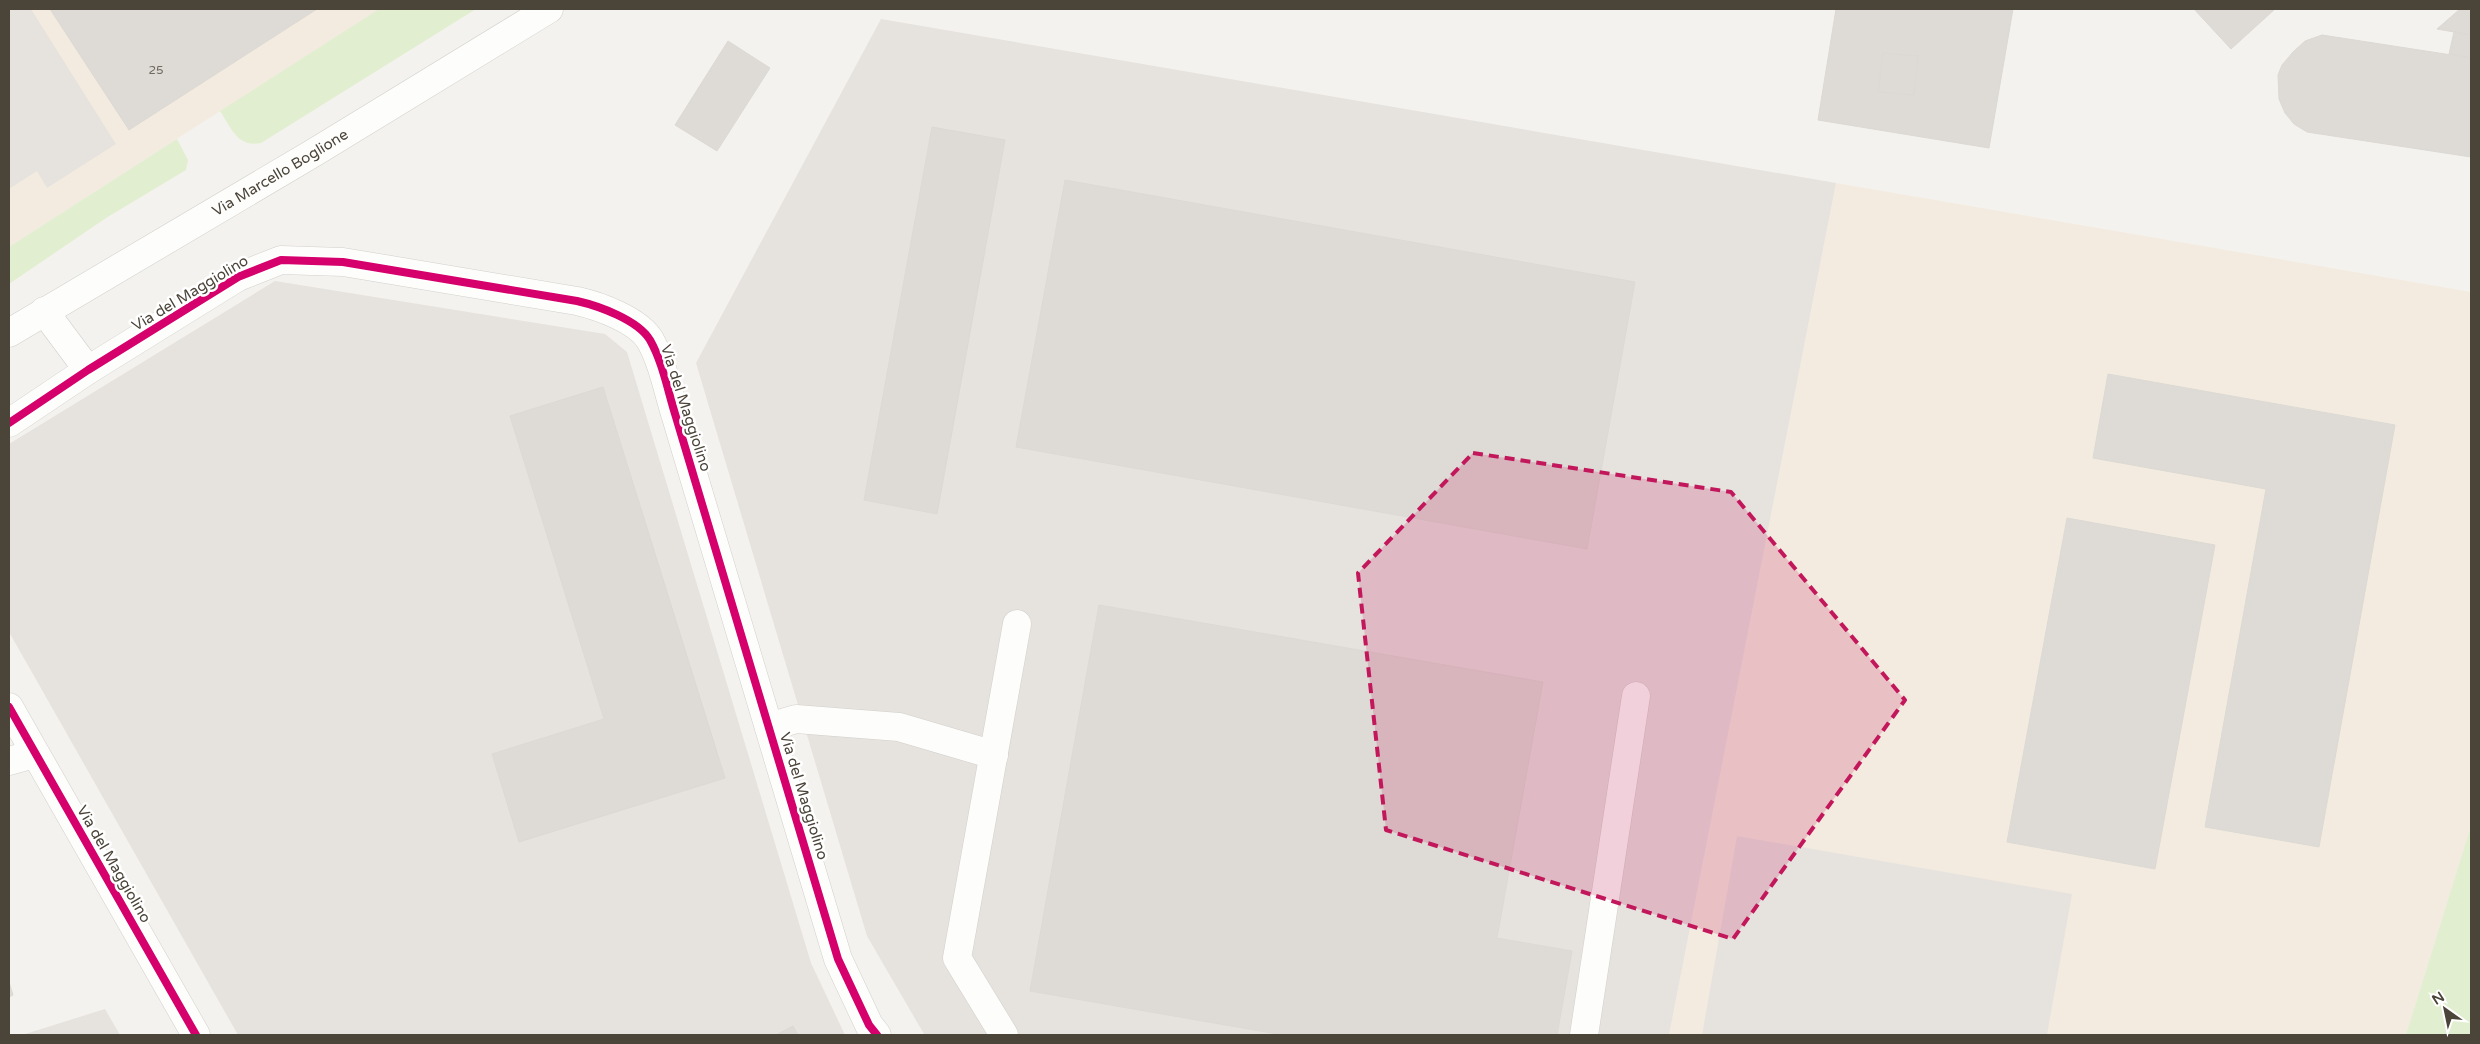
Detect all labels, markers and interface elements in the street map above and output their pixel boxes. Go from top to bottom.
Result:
house number: 25 [148,63,164,77]
street label: Via Marcello Boglione [209,125,351,220]
street label: Via del Maggiolino [129,251,251,335]
street label: Via del Maggiolino [657,342,715,474]
street label: Via del Maggiolino [776,730,832,862]
street label: Via del Maggiolino [73,802,155,926]
north arrow [2420,984,2470,1034]
text: N [2429,988,2448,1009]

